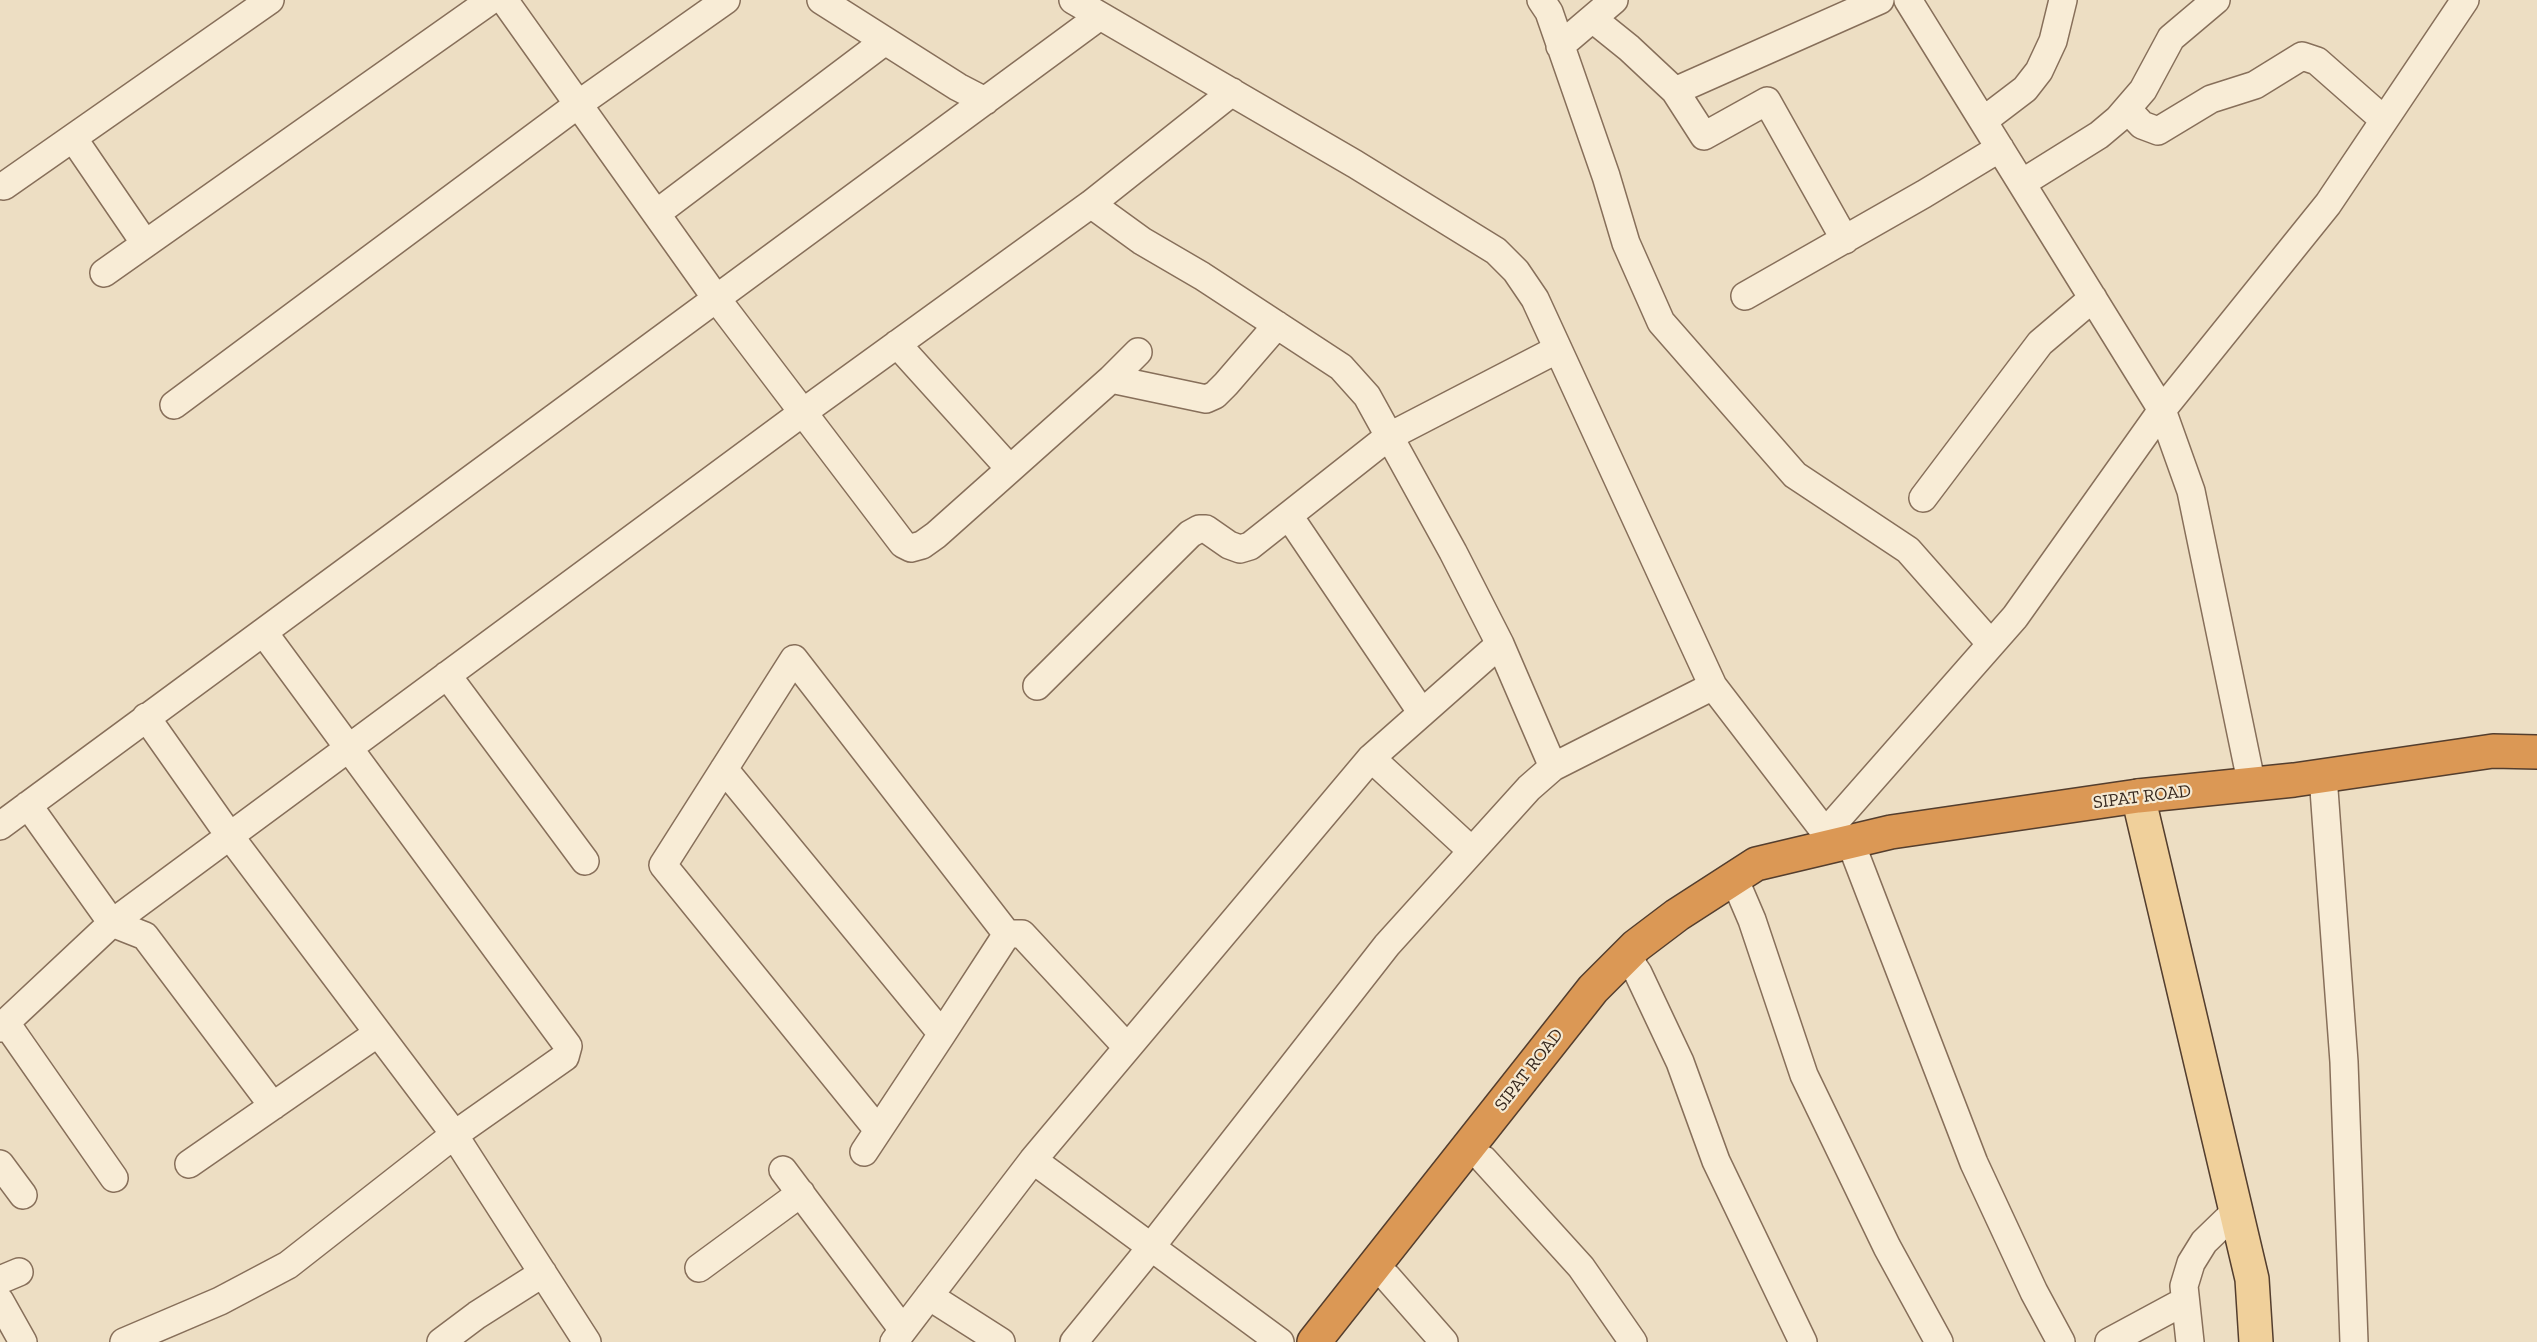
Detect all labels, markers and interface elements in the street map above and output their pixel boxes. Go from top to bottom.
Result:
street label: SIPAT ROAD [2092,780,2192,814]
street label: SIPAT ROAD [1490,1024,1568,1116]

